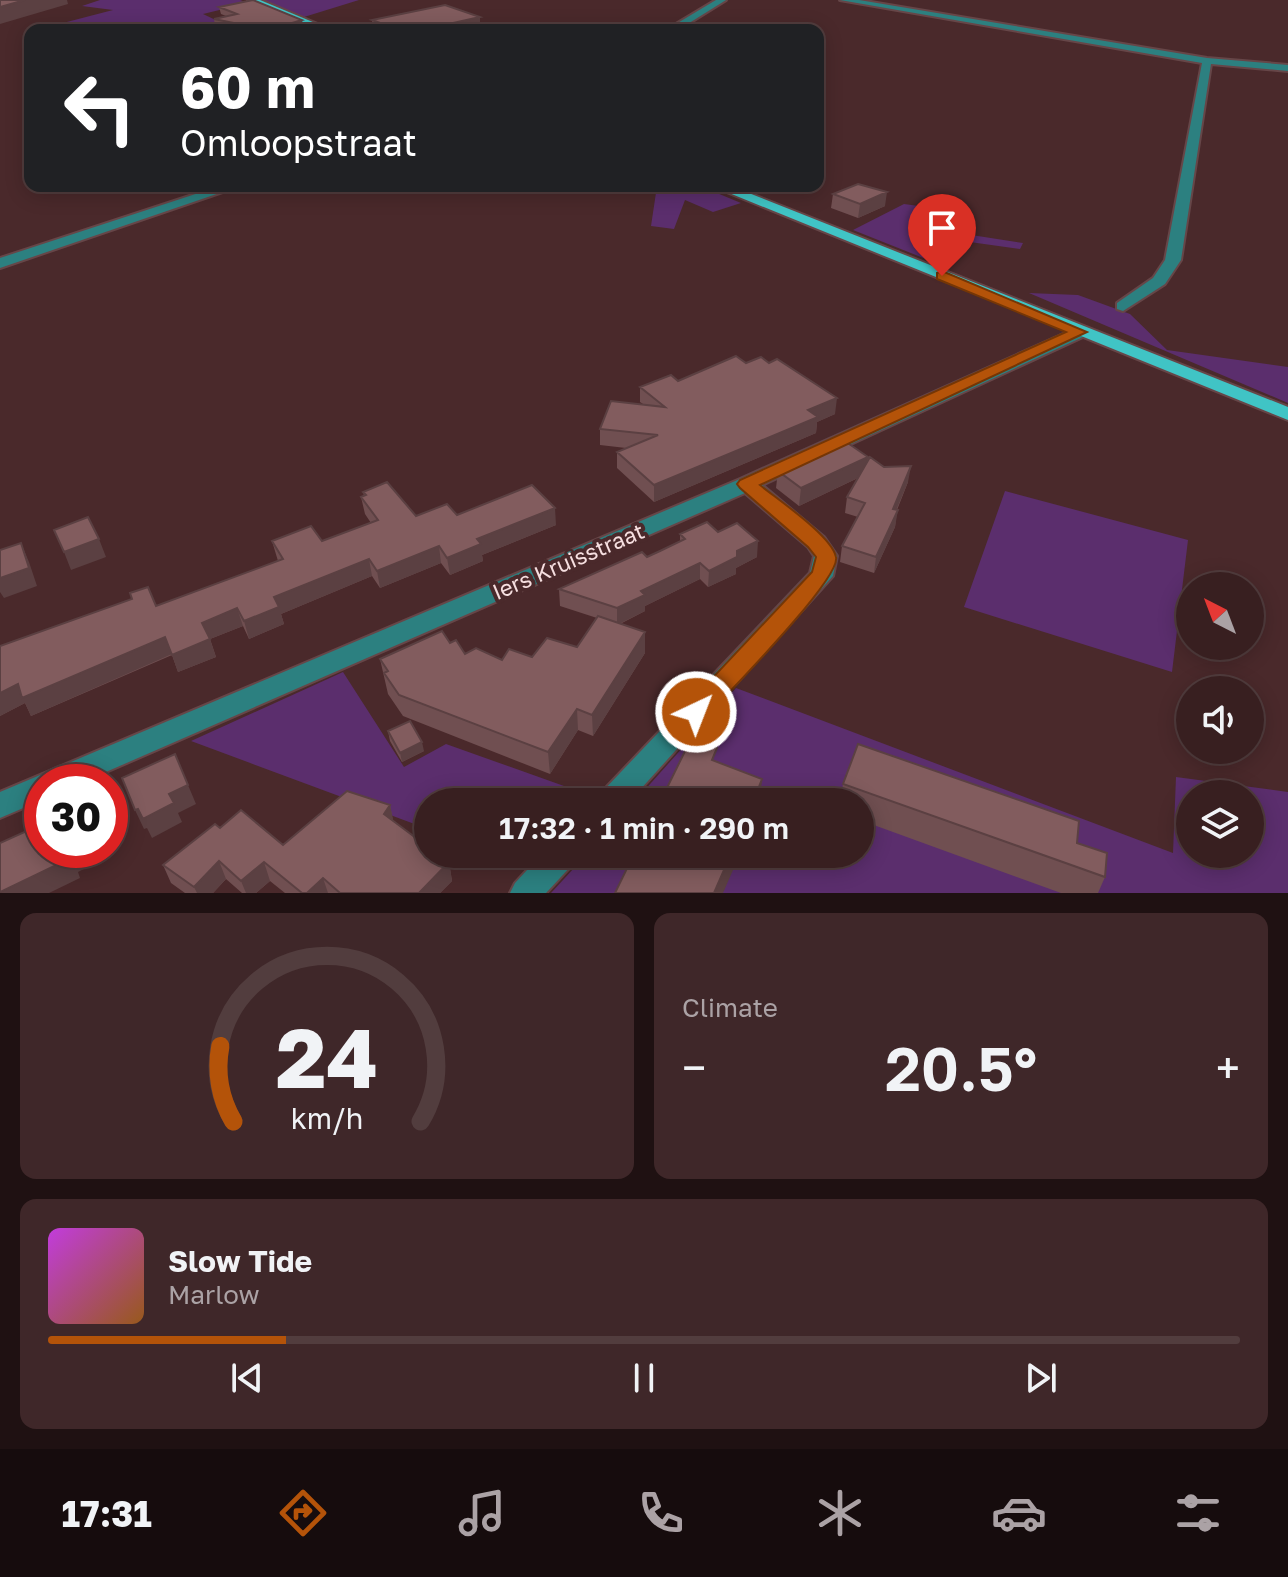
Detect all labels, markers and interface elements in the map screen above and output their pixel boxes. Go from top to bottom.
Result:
text: 60 m [180,53,315,120]
icon: left [48,56,152,160]
text: Omloopstraat [180,121,417,164]
pin [908,194,976,276]
icon: arrive [920,206,964,250]
street label: Iers Kruisstraat [488,517,648,605]
north arrow [1176,572,1264,660]
map controls [1176,572,1264,868]
position arrow [654,670,738,754]
button: sound [1176,676,1264,764]
speed limit sign: 30 [24,764,128,868]
button: layers [1176,780,1264,868]
text: 17:32 · 1 min · 290 m [499,810,789,846]
text: Climate [682,992,778,1023]
text: 24 [276,1006,378,1106]
text: 20.5° [885,1032,1037,1104]
text: − [682,1041,706,1094]
text: + [1216,1041,1240,1094]
text: km/h [291,1101,363,1135]
text: Slow Tide [168,1243,312,1279]
text: Marlow [168,1279,260,1310]
icon: previous [225,1356,269,1400]
icon: pause [622,1356,666,1400]
icon: next [1019,1356,1063,1400]
icon: directions [275,1485,331,1541]
icon: music [454,1485,510,1541]
icon: phone [633,1485,689,1541]
icon: climate [812,1485,868,1541]
icon: car [991,1485,1047,1541]
icon: filters [1170,1485,1226,1541]
text: 17:31 [62,1492,152,1535]

